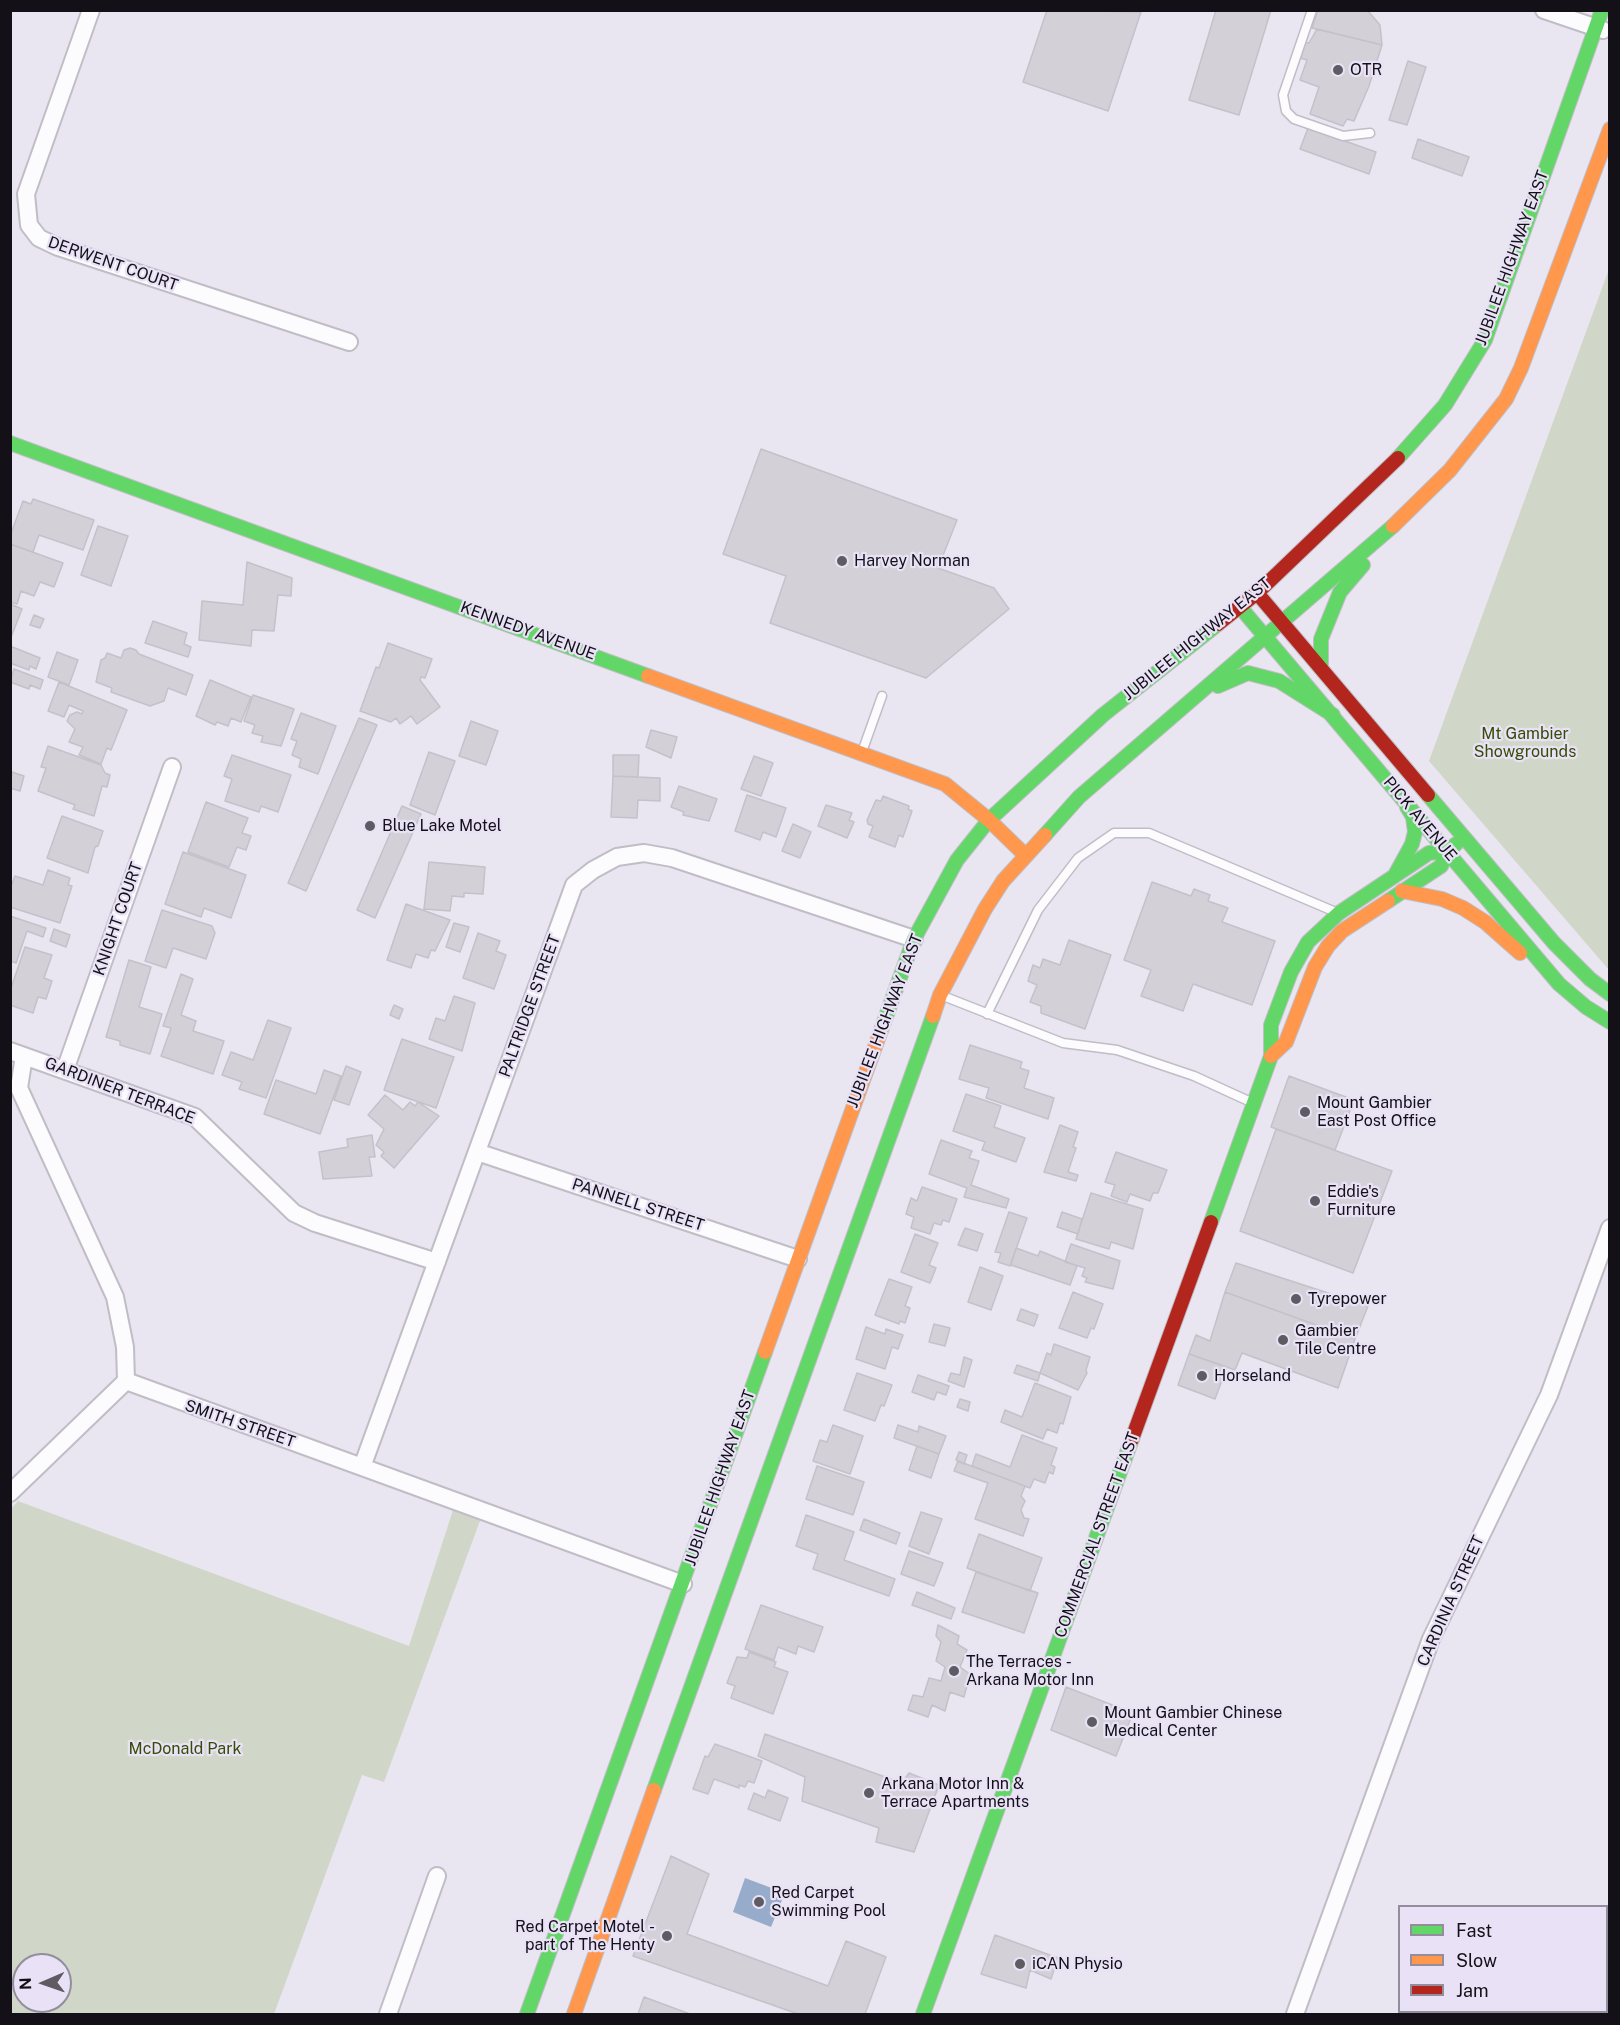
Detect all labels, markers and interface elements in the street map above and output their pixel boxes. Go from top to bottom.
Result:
place label: OTR [1350,60,1382,80]
marker: OTR [1331,63,1345,77]
street label: JUBILEE HIGHWAY EAST [1471,168,1553,348]
street label: DERWENT COURT [46,233,180,295]
place label: Harvey Norman [854,551,970,571]
marker: Harvey Norman [835,554,849,568]
street label: JUBILEE HIGHWAY EAST [1119,573,1275,705]
street label: KENNEDY AVENUE [458,598,598,664]
park label: Mt Gambier Showgrounds [1474,724,1576,762]
street label: PICK AVENUE [1379,773,1461,865]
place label: Blue Lake Motel [382,816,502,836]
marker: Blue Lake Motel [363,819,377,833]
street label: KNIGHT COURT [90,860,146,978]
street label: JUBILEE HIGHWAY EAST [843,931,927,1111]
street label: PALTRIDGE STREET [495,932,565,1080]
street label: GARDINER TERRACE [42,1053,198,1129]
place label: Mount Gambier East Post Office [1317,1093,1436,1131]
marker: Mount Gambier East Post Office [1298,1105,1312,1119]
street label: PANNELL STREET [570,1175,706,1235]
place label: Eddie's Furniture [1327,1182,1396,1220]
marker: Eddie's Furniture [1308,1194,1322,1208]
place label: Tyrepower [1308,1289,1387,1309]
marker: Tyrepower [1289,1292,1303,1306]
place label: Gambier Tile Centre [1295,1321,1376,1359]
marker: Gambier Tile Centre [1276,1333,1290,1347]
place label: Horseland [1214,1366,1291,1386]
marker: Horseland [1195,1369,1209,1383]
street label: JUBILEE HIGHWAY EAST [681,1388,759,1568]
street label: SMITH STREET [182,1396,298,1452]
street label: COMMERCIAL STREET EAST [1051,1430,1143,1640]
street label: CARDINIA STREET [1414,1533,1488,1669]
place label: The Terraces - Arkana Motor Inn [966,1652,1094,1690]
marker: The Terraces - Arkana Motor Inn [947,1664,961,1678]
place label: Mount Gambier Chinese Medical Center [1104,1703,1282,1741]
marker: Mount Gambier Chinese Medical Center [1085,1715,1099,1729]
park label: McDonald Park [129,1739,241,1759]
place label: Arkana Motor Inn & Terrace Apartments [881,1774,1029,1812]
marker: Arkana Motor Inn & Terrace Apartments [862,1786,876,1800]
place label: Red Carpet Swimming Pool [771,1883,886,1921]
marker: Red Carpet Swimming Pool [752,1895,766,1909]
legend [1398,1905,1608,2013]
place label: Red Carpet Motel - part of The Henty [515,1917,655,1955]
text: Fast [1456,1920,1492,1941]
marker: Red Carpet Motel - part of The Henty [660,1929,674,1943]
text: Slow [1456,1950,1497,1971]
north arrow [12,1953,72,2013]
place label: iCAN Physio [1032,1954,1123,1974]
marker: iCAN Physio [1013,1957,1027,1971]
text: N [16,1977,35,1990]
text: Jam [1456,1980,1489,2001]

